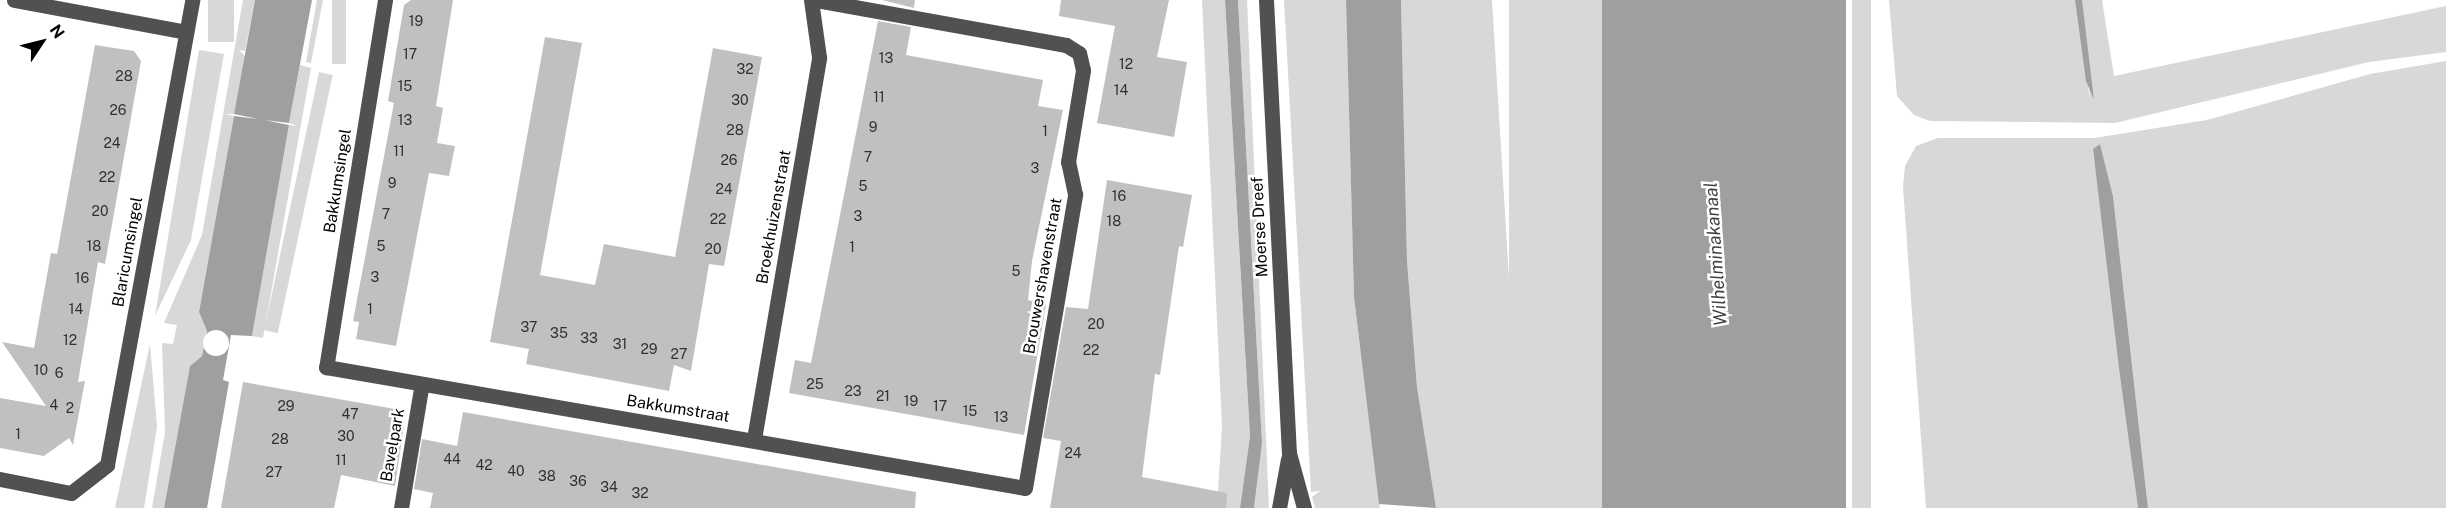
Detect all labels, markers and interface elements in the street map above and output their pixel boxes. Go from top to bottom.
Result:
north arrow [12,12,72,72]
house number: 19 [409,13,423,29]
text: N [46,21,69,42]
house number: 17 [403,46,417,62]
house number: 13 [879,50,893,66]
house number: 12 [1119,56,1133,72]
house number: 32 [736,61,754,77]
house number: 28 [115,68,133,84]
house number: 15 [398,78,412,94]
house number: 14 [1114,82,1128,98]
house number: 11 [873,89,885,105]
house number: 30 [731,92,749,108]
house number: 26 [109,102,127,118]
house number: 13 [398,112,412,128]
house number: 9 [869,119,877,135]
house number: 28 [726,122,744,138]
house number: 1 [1042,123,1048,139]
street label: Bakkumsingel [320,127,356,235]
house number: 24 [103,135,121,151]
house number: 11 [393,143,405,159]
street label: Broekhuizenstraat [753,148,795,286]
house number: 7 [864,149,872,165]
house number: 26 [720,152,738,168]
house number: 3 [1031,160,1039,176]
house number: 22 [99,169,115,185]
house number: 9 [388,175,396,191]
street label: Moerse Dreef [1248,176,1272,278]
house number: 5 [859,178,867,194]
house number: 24 [715,181,733,197]
water label: Wilhelminakanaal [1700,181,1732,327]
house number: 16 [1112,188,1126,204]
street label: Blaricumsingel [109,195,147,309]
street label: Brouwershavenstraat [1020,196,1066,356]
house number: 20 [92,203,108,219]
house number: 7 [382,206,390,222]
house number: 3 [854,208,862,224]
house number: 22 [710,211,726,227]
house number: 18 [1107,213,1121,229]
house number: 18 [87,238,101,254]
house number: 5 [377,238,385,254]
house number: 1 [849,239,855,255]
house number: 20 [705,241,721,257]
house number: 5 [1012,263,1020,279]
house number: 3 [371,269,379,285]
house number: 16 [75,270,89,286]
house number: 14 [69,301,83,317]
house number: 1 [367,301,373,317]
house number: 20 [1088,316,1104,332]
house number: 37 [521,319,537,335]
house number: 35 [550,325,568,341]
house number: 33 [580,330,598,346]
house number: 12 [63,332,77,348]
house number: 31 [613,336,627,352]
house number: 29 [640,341,658,357]
house number: 22 [1083,342,1099,358]
house number: 27 [671,346,687,362]
house number: 10 [34,362,48,378]
house number: 6 [55,365,63,381]
house number: 25 [806,376,824,392]
house number: 23 [844,383,862,399]
house number: 21 [876,388,890,404]
street label: Bakkumstraat [625,391,731,427]
house number: 19 [904,393,918,409]
house number: 4 [50,397,58,413]
house number: 29 [277,398,295,414]
house number: 17 [933,398,947,414]
house number: 2 [66,400,74,416]
house number: 15 [963,403,977,419]
house number: 47 [341,406,359,422]
street label: Bavelpark [377,407,409,483]
house number: 13 [994,409,1008,425]
house number: 1 [15,426,21,442]
house number: 30 [337,428,355,444]
house number: 28 [271,431,289,447]
house number: 24 [1064,445,1082,461]
house number: 44 [443,451,461,467]
house number: 11 [335,452,347,468]
house number: 42 [475,457,493,473]
house number: 40 [507,463,525,479]
house number: 27 [266,464,282,480]
house number: 38 [538,468,556,484]
house number: 36 [569,473,587,489]
house number: 34 [600,479,618,495]
house number: 32 [631,485,649,501]

